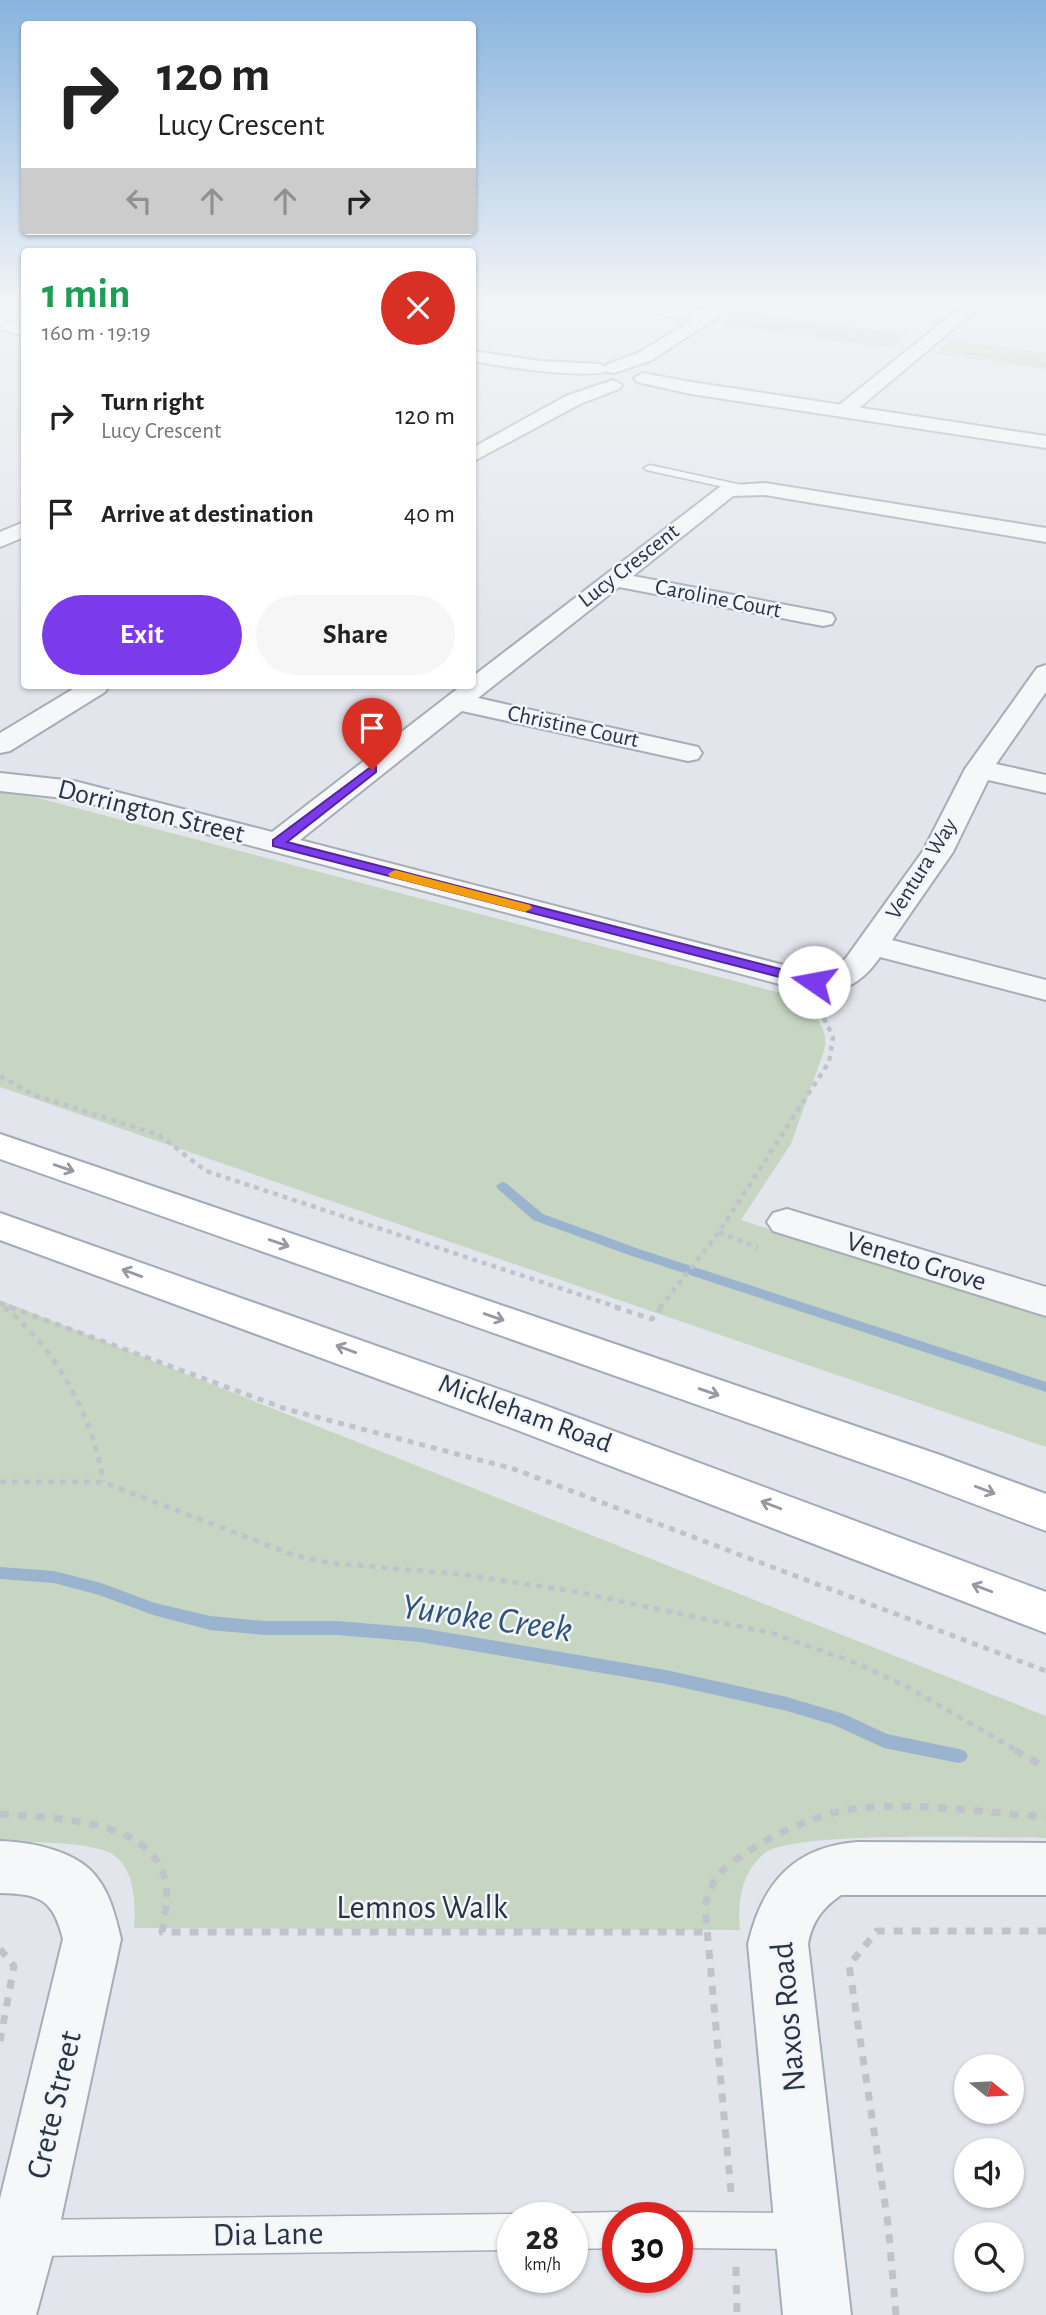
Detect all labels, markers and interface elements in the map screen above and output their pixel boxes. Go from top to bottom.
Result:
icon: right [42,49,133,140]
text: 120 m [157,51,270,100]
text: Lucy Crescent [157,109,325,141]
icon: left [120,182,158,220]
icon: ahead [193,182,231,220]
icon: ahead [266,182,304,220]
icon: right [339,182,377,220]
button: close [381,271,455,345]
text: 1 min [42,273,131,315]
text: 160 m · 19:19 [42,322,151,345]
text: Turn right [101,389,204,415]
icon: right [42,397,80,435]
text: 120 m [395,403,455,429]
text: Lucy Crescent [101,420,221,443]
icon: arrive [42,495,80,533]
text: Arrive at destination [101,501,314,527]
text: 40 m [404,501,455,527]
street label: Lucy Crescent [574,519,684,612]
street label: Caroline Court [653,576,783,623]
button: Exit [42,595,242,675]
button: Share [256,595,455,675]
pin [342,698,402,770]
street label: Christine Court [505,702,641,752]
icon: arrive [353,709,391,747]
street label: Dorrington Street [55,775,247,849]
street label: Ventura Way [882,814,962,924]
position arrow [777,945,851,1019]
one-way arrow [53,1163,75,1175]
street label: Veneto Grove [843,1227,989,1297]
one-way arrow [268,1238,290,1250]
one-way arrow [121,1266,143,1278]
one-way arrow [483,1312,505,1324]
one-way arrow [336,1342,358,1354]
street label: Mickleham Road [435,1370,615,1458]
one-way arrow [698,1387,720,1399]
one-way arrow [974,1484,996,1497]
one-way arrow [760,1498,782,1511]
one-way arrow [972,1581,994,1594]
water label: Yuroke Creek [399,1588,575,1648]
street label: Lemnos Walk [336,1892,508,1925]
street label: Naxos Road [766,1941,812,2093]
street label: Crete Street [22,2027,88,2182]
north arrow [954,2054,1024,2124]
map controls [954,2054,1024,2292]
button: sound [954,2138,1024,2208]
speed limit sign: 30 [602,2202,693,2293]
street label: Dia Lane [212,2218,324,2252]
text: 28 [526,2221,559,2256]
button: search [954,2222,1024,2292]
text: km/h [524,2256,561,2274]

